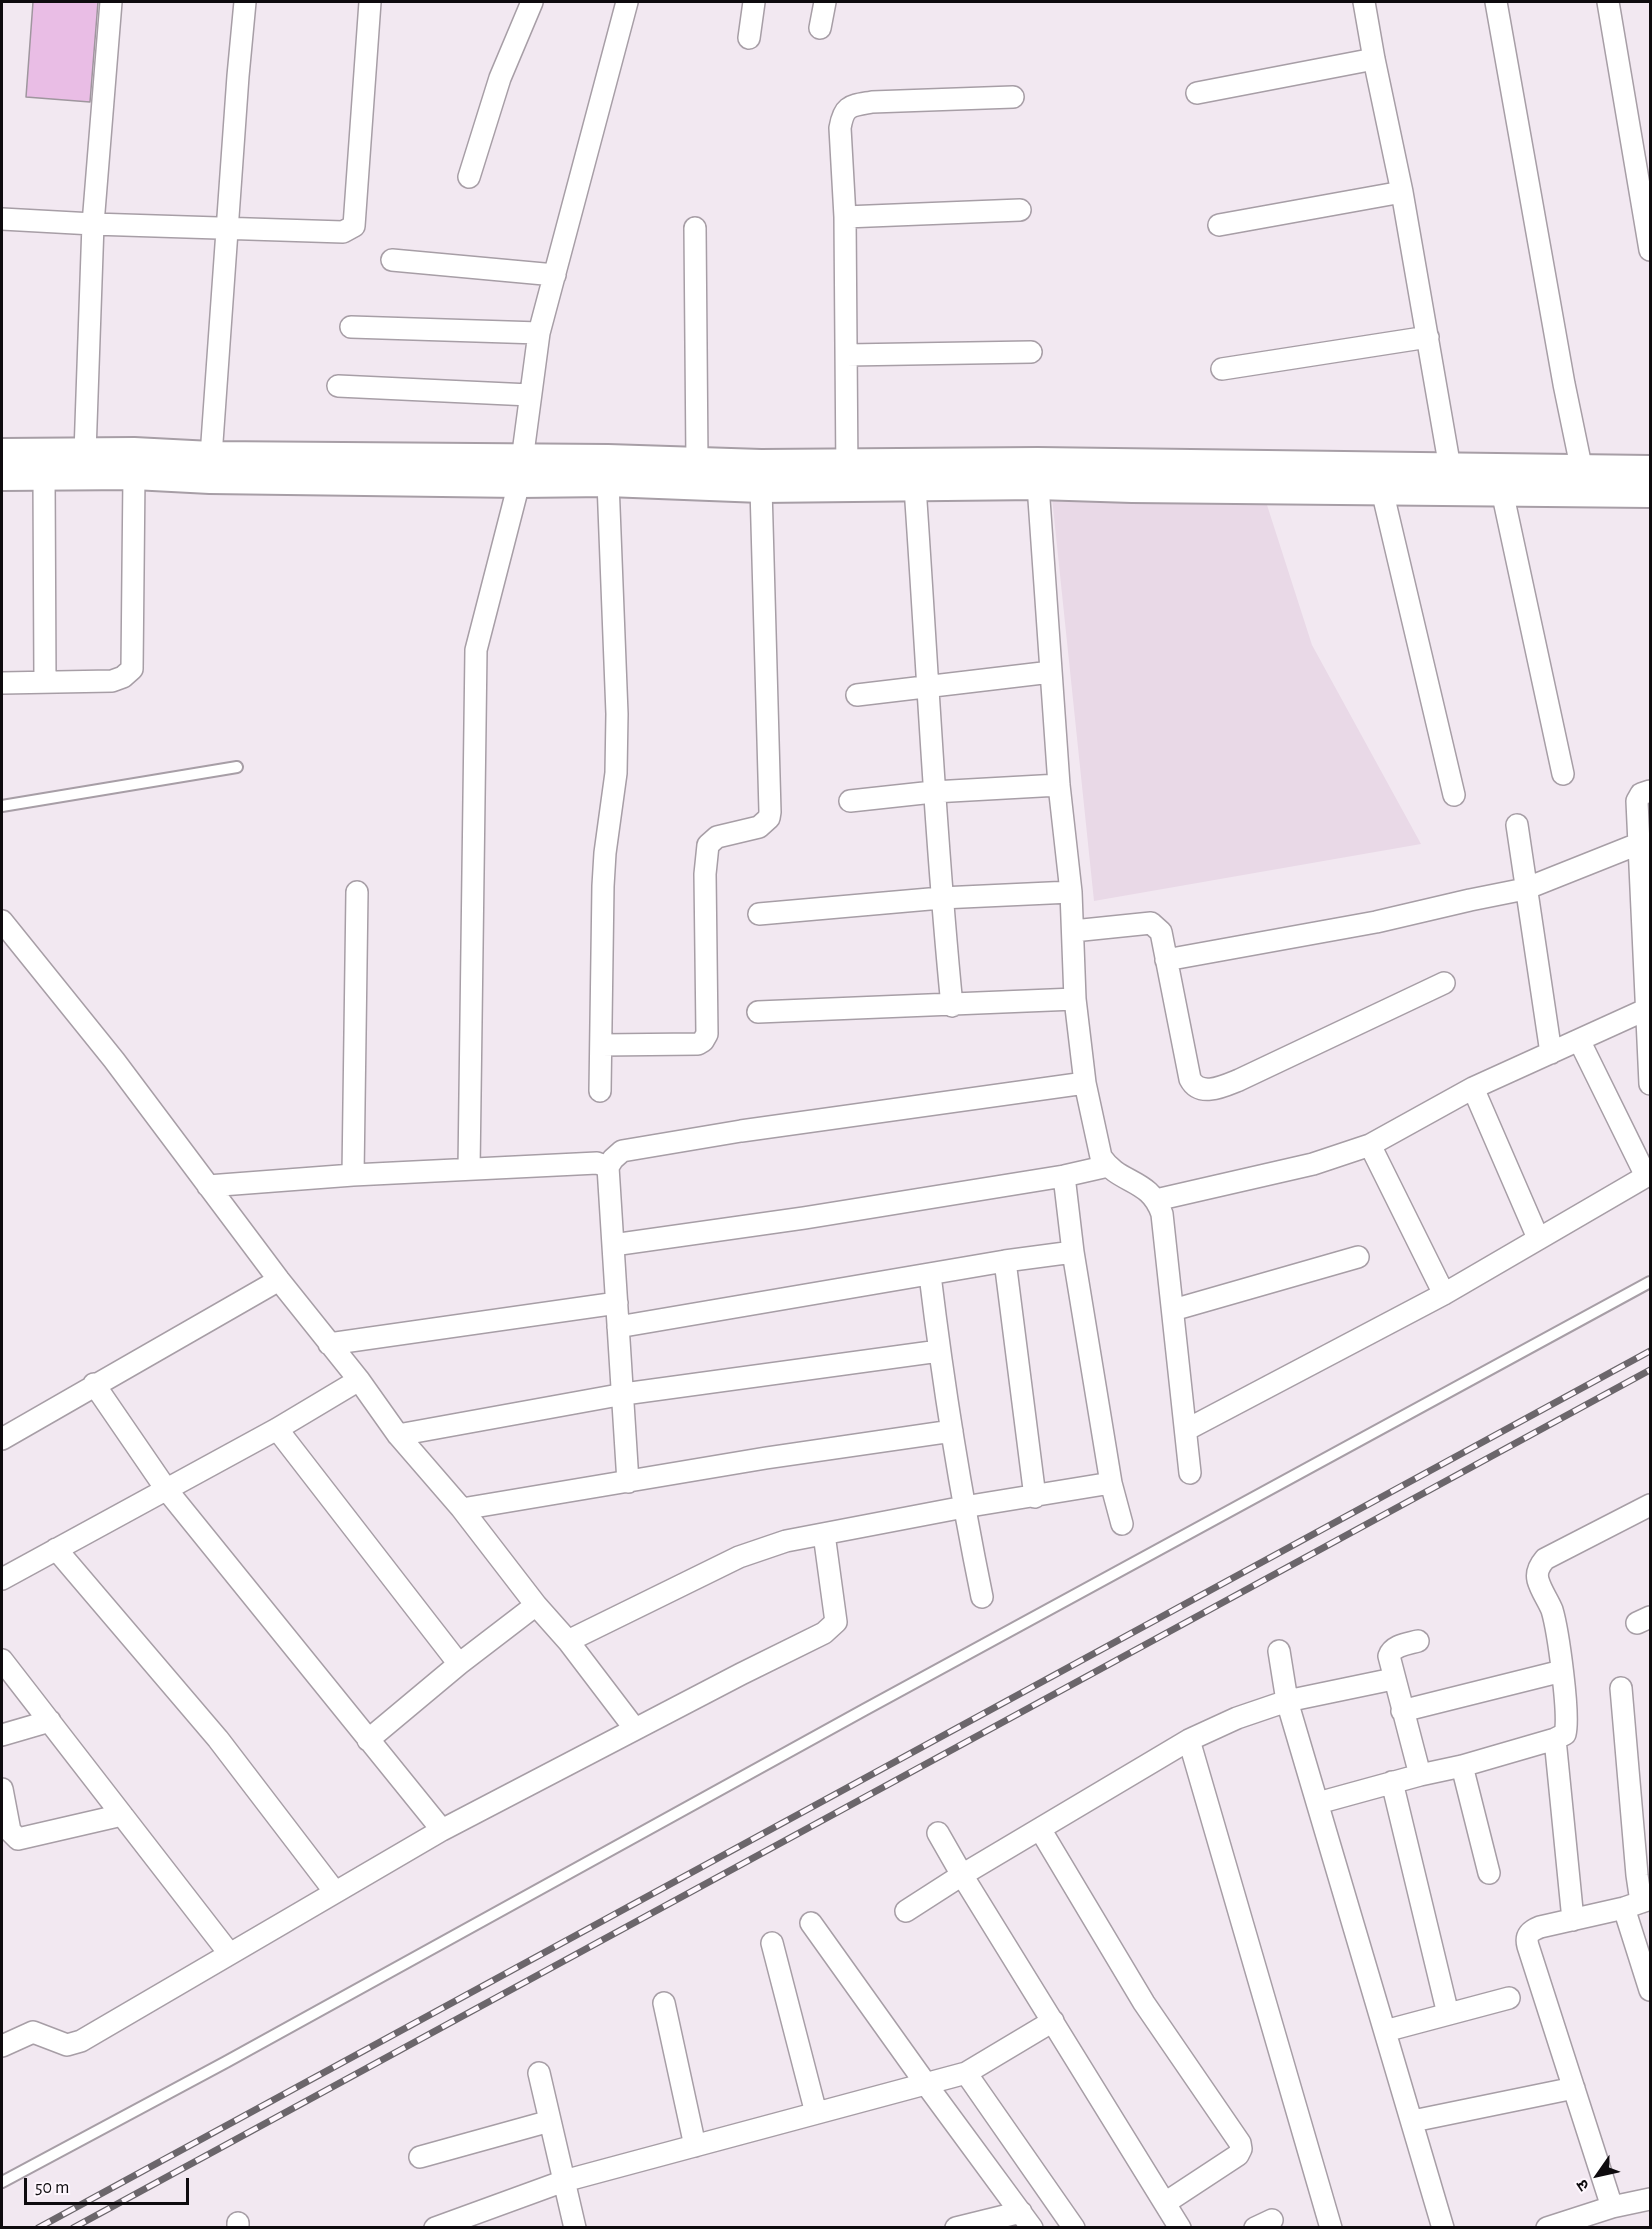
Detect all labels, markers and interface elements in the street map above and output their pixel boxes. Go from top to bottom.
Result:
north arrow [1568,2145,1628,2205]
scale bar [27,2166,192,2204]
text: उ [1574,2177,1592,2193]
text: 50 m [35,2179,69,2197]

